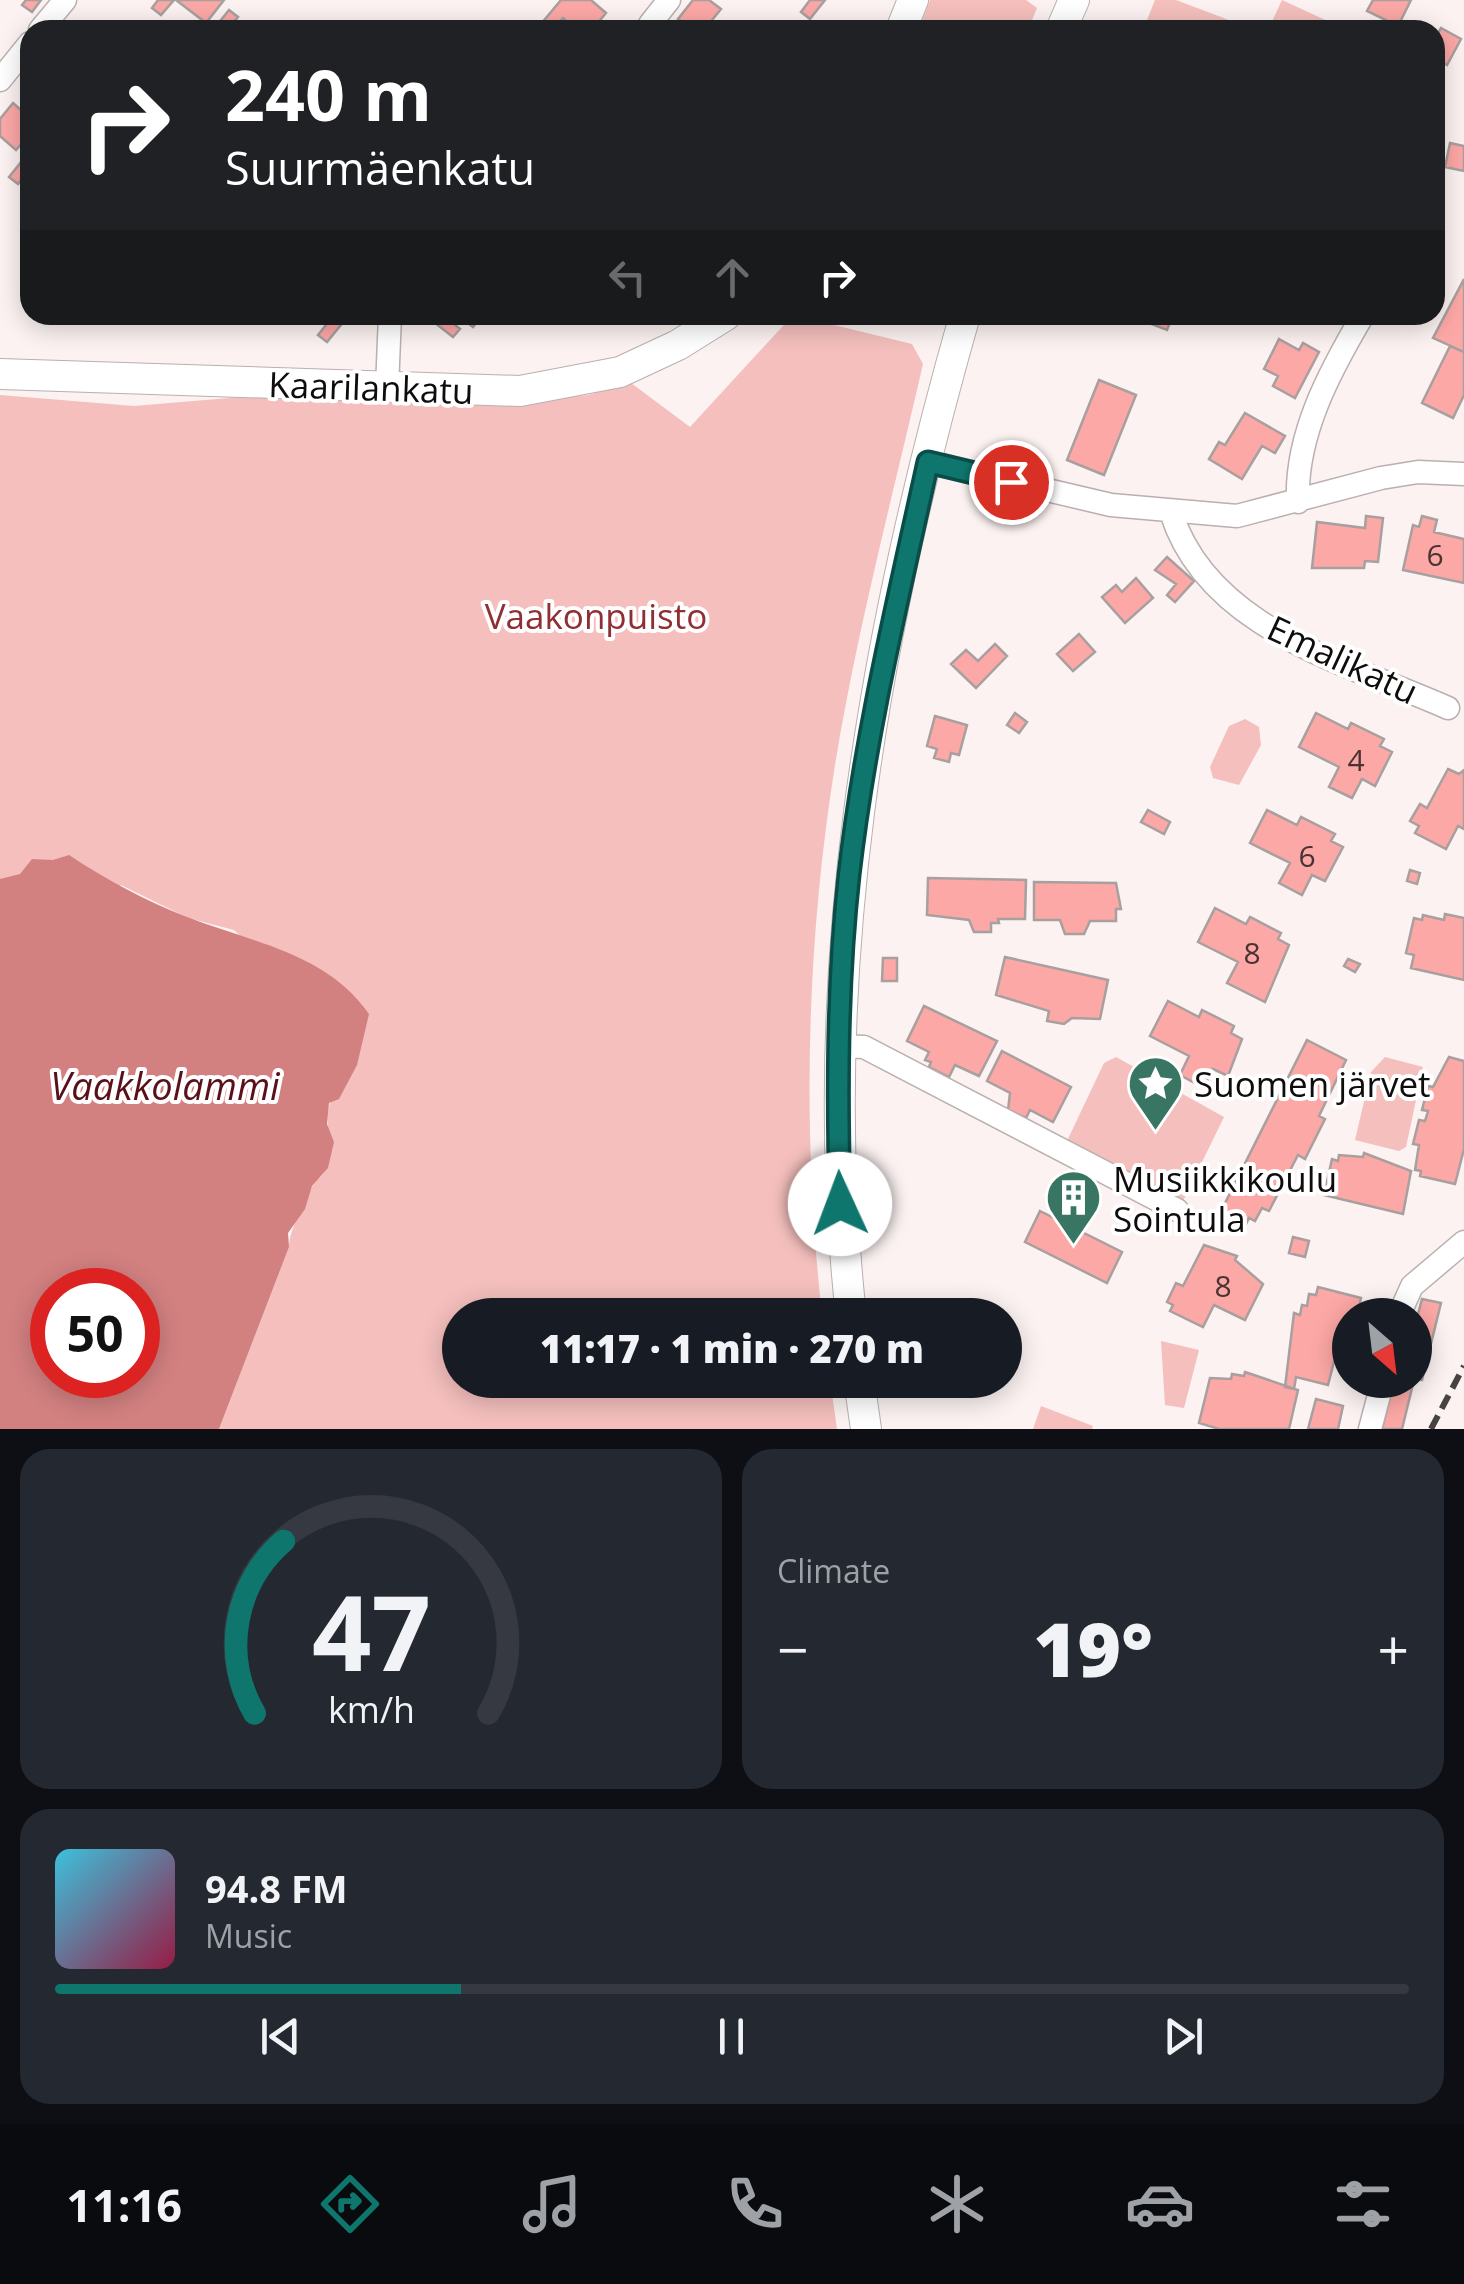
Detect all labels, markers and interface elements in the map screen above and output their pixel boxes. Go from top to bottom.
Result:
text: 240 m [225,46,432,142]
icon: right [60,60,190,190]
text: Suurmäenkatu [225,137,535,198]
icon: left [600,250,655,305]
icon: ahead [705,250,760,305]
icon: right [810,250,865,305]
street label: Kaarilankatu [268,360,474,414]
pin [969,440,1054,525]
icon: arrive [984,455,1039,510]
house number: 6 [1426,534,1444,575]
park label: Vaakonpuisto [485,592,707,639]
street label: Emalikatu [1260,604,1426,714]
house number: 4 [1347,739,1365,780]
house number: 6 [1298,835,1316,876]
house number: 8 [1243,932,1261,973]
place icon: Suomen järvet [1125,1053,1185,1132]
water label: Vaakkolammi [50,1059,281,1111]
place label: Suomen järvet [1194,1060,1431,1107]
position arrow [788,1152,892,1256]
place label: Musiikkikoulu Sointula [1113,1155,1337,1242]
building icon: Musiikkikoulu Sointula [1044,1168,1104,1247]
house number: 8 [1214,1265,1232,1306]
speed limit sign: 50 [30,1268,160,1398]
north arrow [1332,1298,1432,1398]
map controls [1332,1298,1432,1398]
text: 11:17 · 1 min · 270 m [540,1322,924,1374]
text: Climate [777,1549,890,1592]
text: 47 [312,1560,430,1701]
text: 19° [1033,1597,1153,1699]
text: − [777,1611,808,1686]
text: + [1378,1611,1409,1686]
text: km/h [328,1685,414,1733]
text: 94.8 FM [205,1862,348,1914]
text: Music [205,1914,292,1957]
icon: previous [253,2009,308,2064]
icon: pause [704,2009,759,2064]
icon: next [1156,2009,1211,2064]
icon: directions [315,2169,385,2239]
icon: music [517,2169,587,2239]
icon: phone [720,2169,790,2239]
icon: climate [922,2169,992,2239]
icon: car [1125,2169,1195,2239]
icon: filters [1328,2169,1398,2239]
text: 11:16 [66,2174,182,2235]

